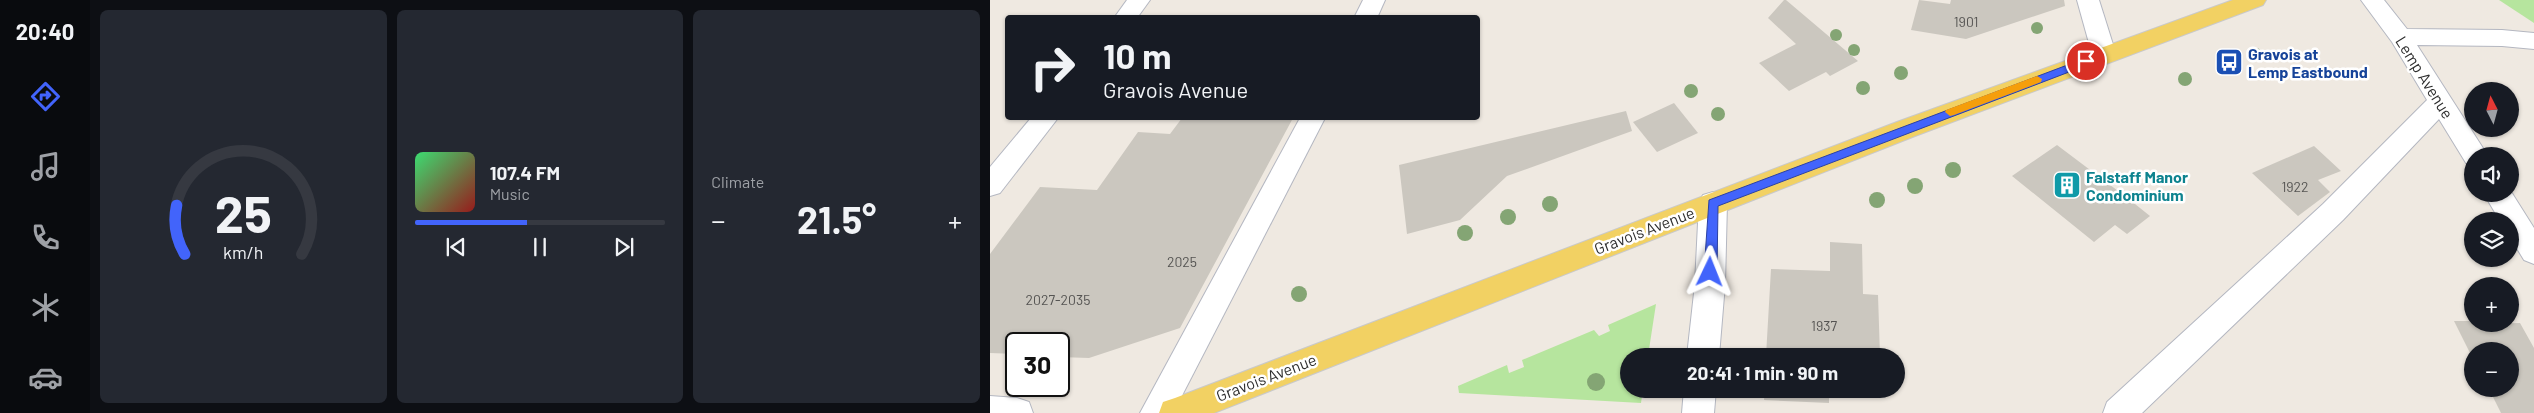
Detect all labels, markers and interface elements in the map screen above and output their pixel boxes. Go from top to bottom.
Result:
house number: 1901 [1954,13,1978,30]
text: 20:40 [16,18,74,44]
street label: Lemp Avenue [2392,32,2458,122]
text: 10 m [1103,34,1172,76]
icon: right [1020,35,1085,100]
pin [2065,40,2107,82]
place label: Gravois at Lemp Eastbound [2248,44,2368,81]
icon: arrive [2072,47,2100,75]
bus stop icon: Gravois at Lemp Eastbound [2214,47,2244,77]
text: Gravois Avenue [1103,76,1248,102]
icon: directions [28,79,63,114]
north arrow [2464,82,2519,138]
map controls [2464,82,2519,397]
button: sound [2464,147,2519,202]
icon: music [28,149,63,184]
text: 107.4 FM [490,161,560,184]
place label: Falstaff Manor Condominium [2086,167,2188,204]
building icon: Falstaff Manor Condominium [2052,170,2082,200]
text: Climate [711,172,764,191]
house number: 1922 [2281,178,2309,195]
text: 25 [215,181,272,243]
text: Music [490,184,530,203]
text: 21.5° [797,196,876,242]
street label: Gravois Avenue [1591,202,1697,258]
text: − [711,203,725,237]
text: + [948,203,962,237]
button: layers [2464,212,2519,267]
icon: phone [28,220,63,255]
icon: previous [442,233,470,261]
icon: pause [526,233,554,261]
icon: next [610,233,638,261]
text: km/h [223,241,264,263]
position arrow [1683,245,1735,297]
house number: 2025 [1167,253,1197,270]
button: + [2464,277,2519,332]
icon: climate [28,290,63,325]
house number: 2027-2035 [1026,291,1090,308]
house number: 1937 [1811,317,1837,334]
speed limit sign: 30 [1005,332,1070,397]
button: − [2464,342,2519,397]
street label: Gravois Avenue [1213,349,1319,405]
icon: car [28,360,63,395]
text: 20:41 · 1 min · 90 m [1687,361,1838,384]

